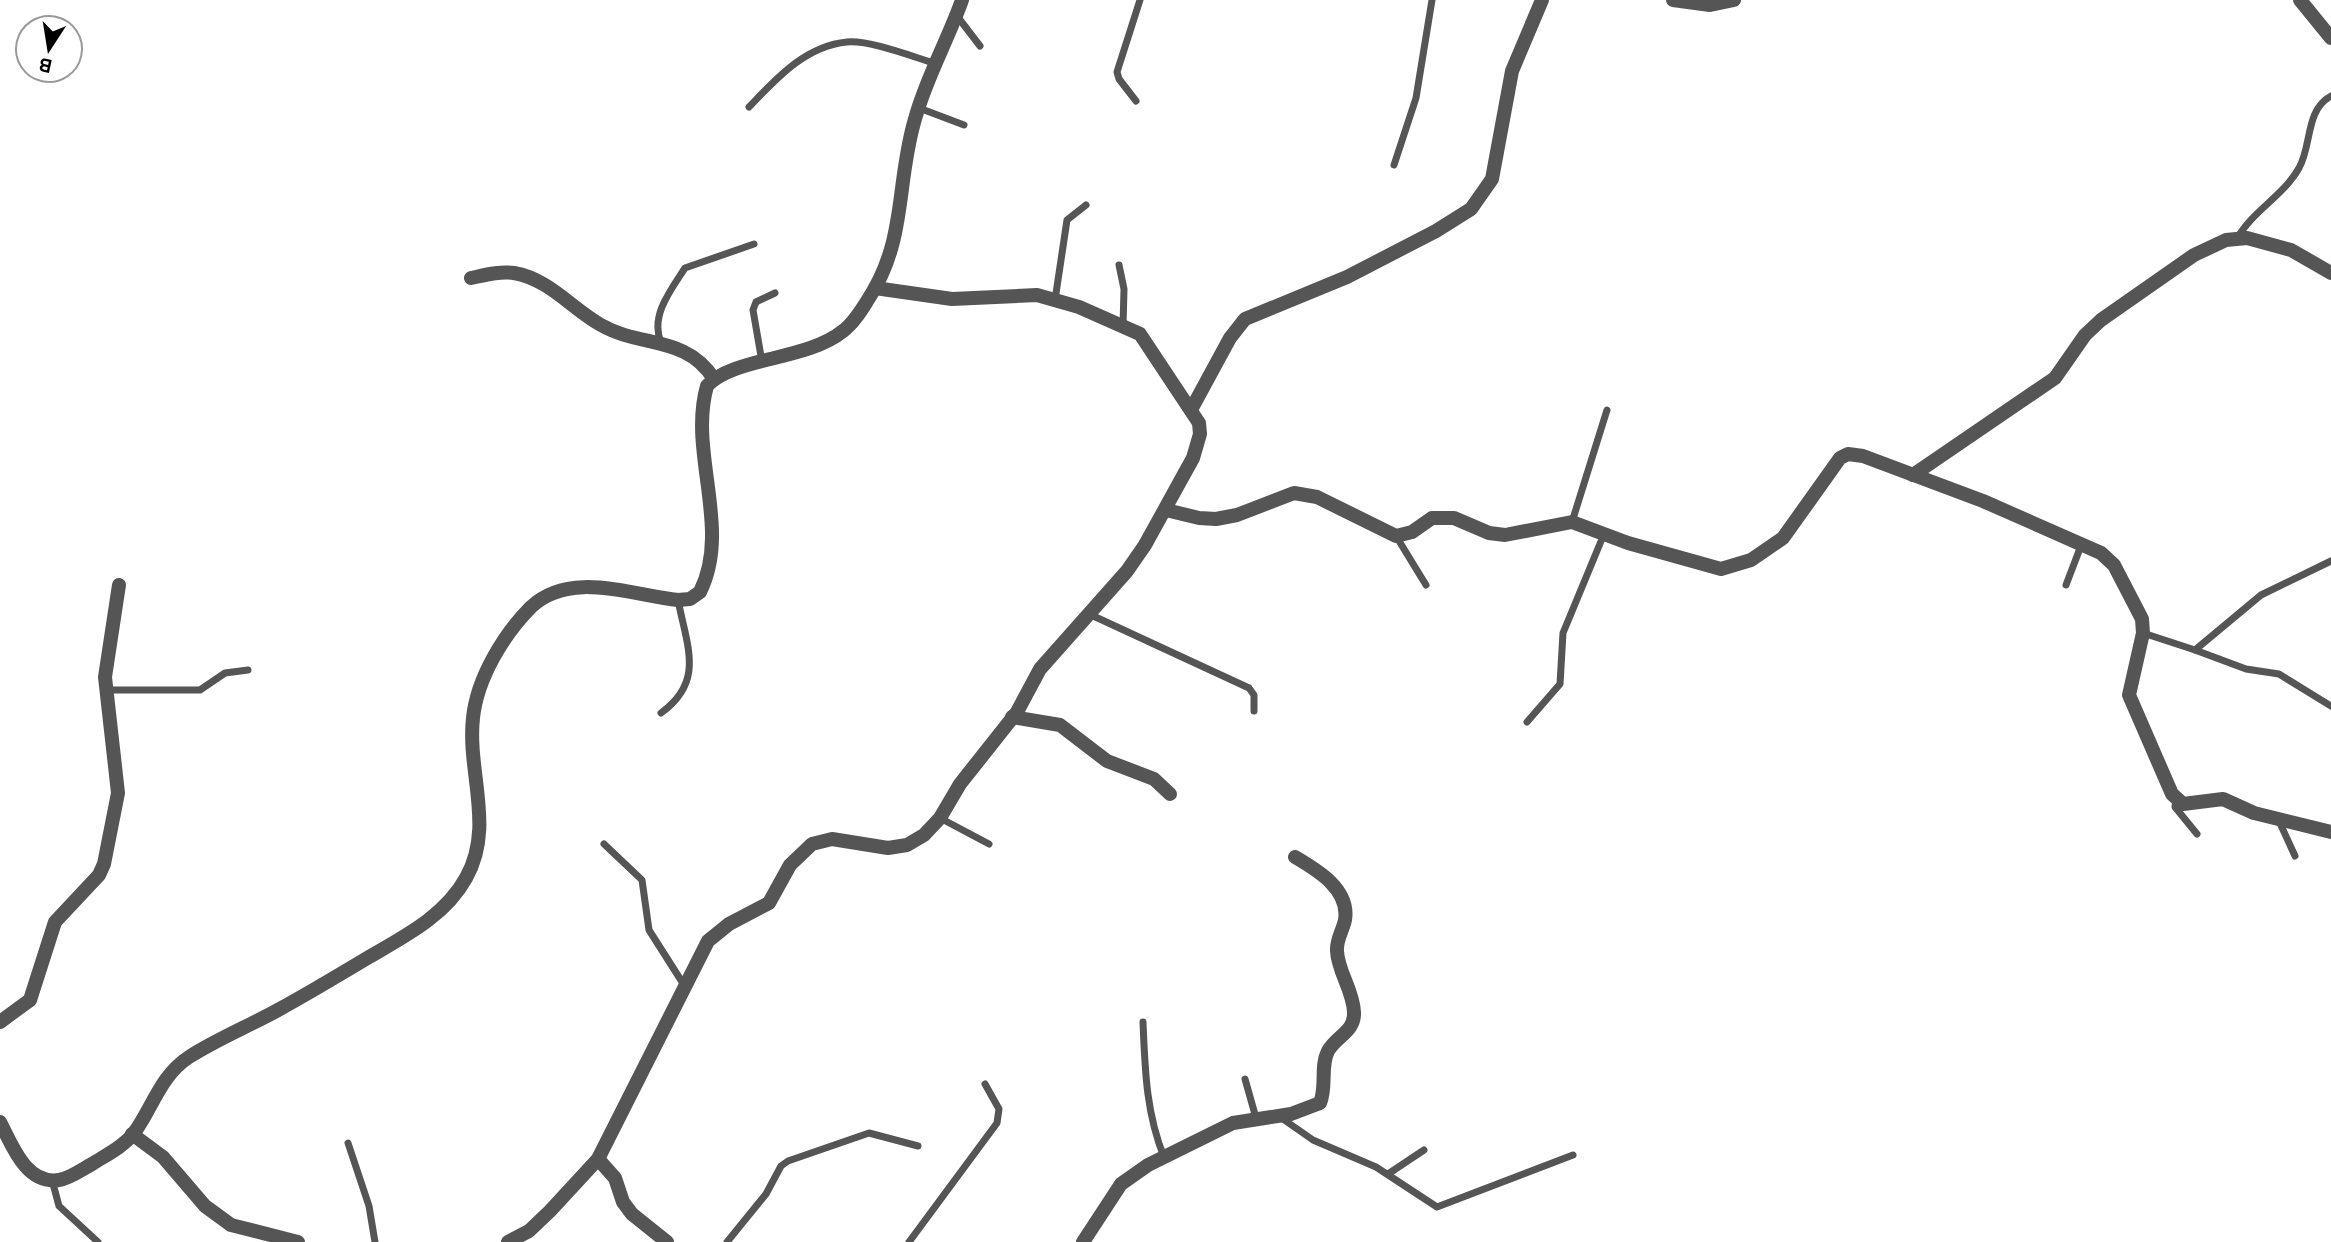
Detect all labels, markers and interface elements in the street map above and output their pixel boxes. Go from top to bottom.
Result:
north arrow [14,14,84,84]
text: B [37,51,55,77]

